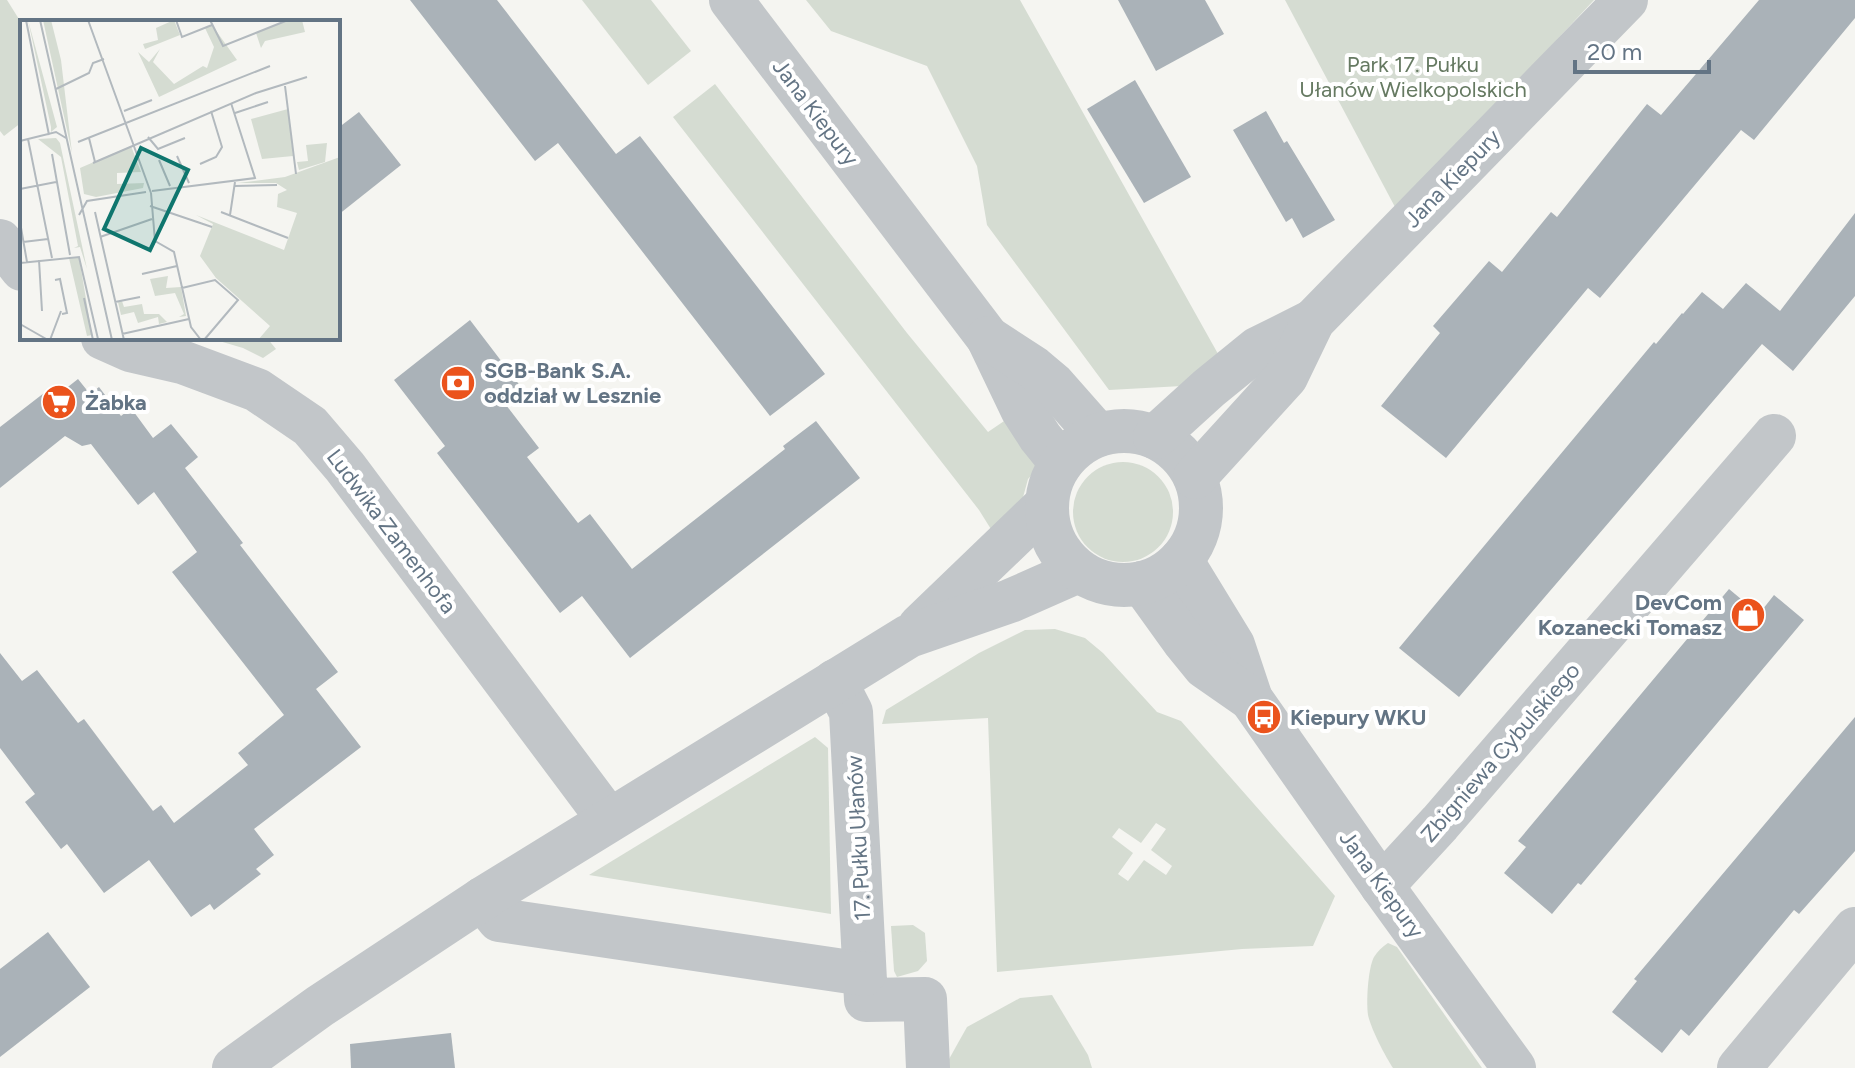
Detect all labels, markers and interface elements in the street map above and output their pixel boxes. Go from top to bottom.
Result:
inset map [20,20,340,340]
scale bar [1575,24,1709,74]
text: 20 m [1587,37,1642,66]
park label: Park 17. Pułku Ułanów Wielkopolskich [1299,51,1527,103]
street label: Jana Kiepury [767,54,865,171]
street label: Jana Kiepury [1399,123,1506,233]
place label: SGB-Bank S.A. oddział w Lesznie [484,357,661,409]
bank icon: SGB-Bank S.A. oddział w Lesznie [439,364,477,402]
supermarket icon: Żabka [40,383,78,421]
place label: Żabka [85,389,147,416]
street label: Ludwika Zamenhofa [321,444,462,619]
place label: DevCom Kozanecki Tomasz [1538,589,1722,641]
shop icon: DevCom Kozanecki Tomasz [1729,596,1767,634]
street label: Zbigniewa Cybulskiego [1415,657,1586,848]
bus stop icon: Kiepury WKU [1245,698,1283,736]
place label: Kiepury WKU [1290,704,1426,731]
street label: 17. Pułku Ułanów [841,754,876,921]
street label: Jana Kiepury [1334,825,1430,944]

